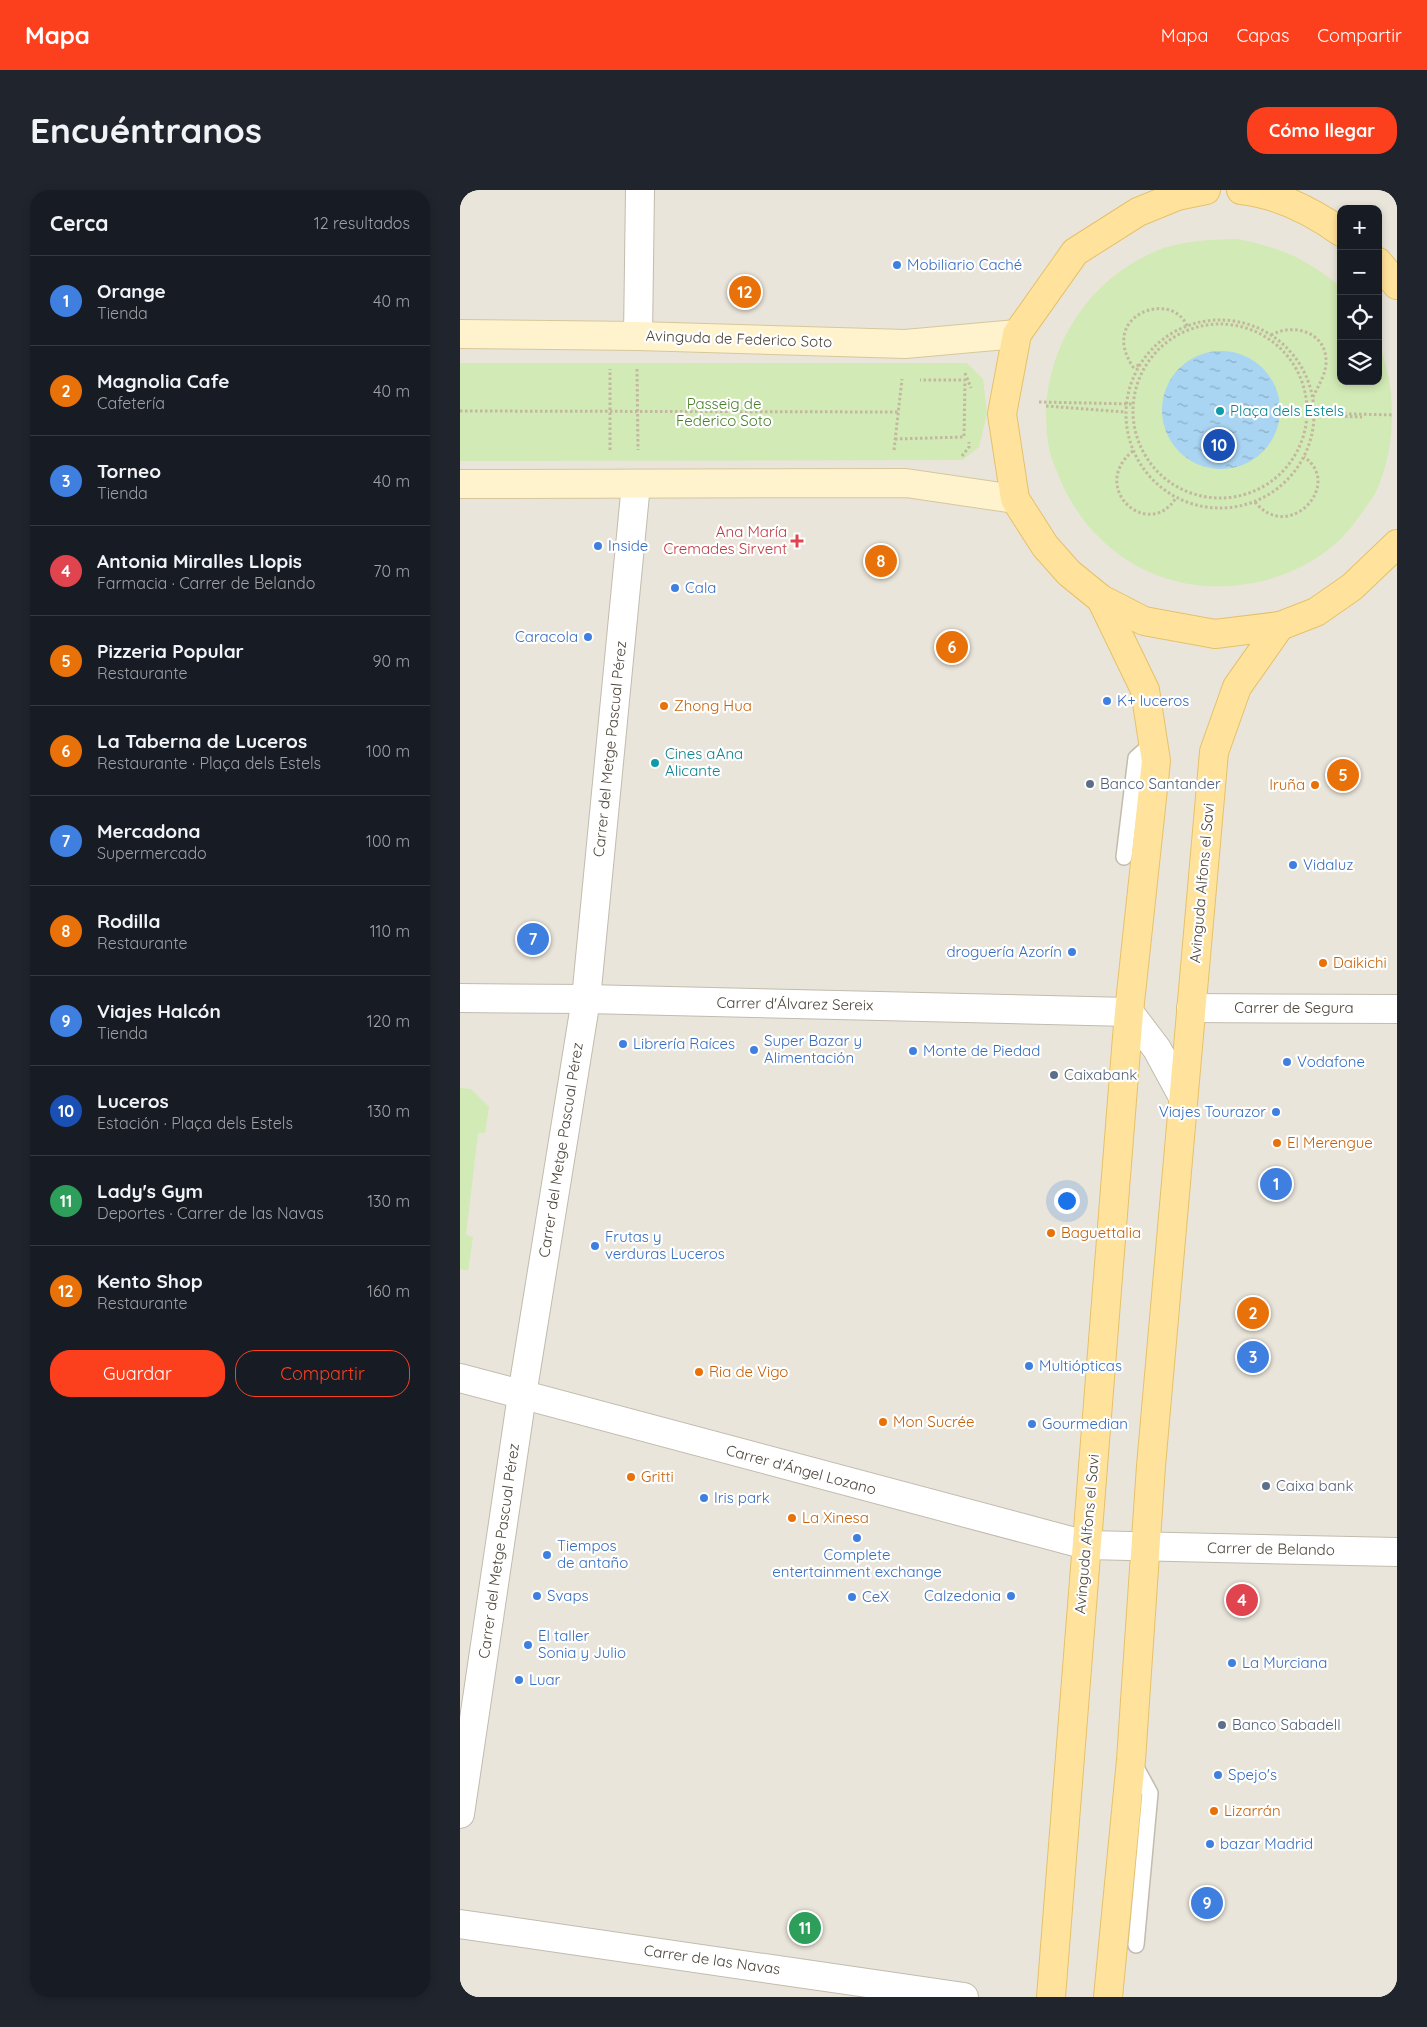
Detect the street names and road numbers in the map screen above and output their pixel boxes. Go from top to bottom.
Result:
street label: Avinguda de Federico Soto [645,326,833,351]
street label: Carrer del Metge Pascual Pérez [589,640,630,858]
street label: Avinguda Alfons el Savi [1185,802,1218,964]
street label: Carrer d'Álvarez Sereix [716,993,874,1014]
street label: Carrer de Segura [1234,998,1354,1017]
street label: Carrer del Metge Pascual Pérez [534,1041,587,1259]
street label: Carrer d'Ángel Lozano [724,1440,878,1499]
street label: Carrer del Metge Pascual Pérez [474,1442,523,1660]
street label: Avinguda Alfons el Savi [1070,1453,1103,1615]
street label: Carrer de Belando [1207,1538,1335,1559]
street label: Carrer de las Navas [643,1941,782,1978]

